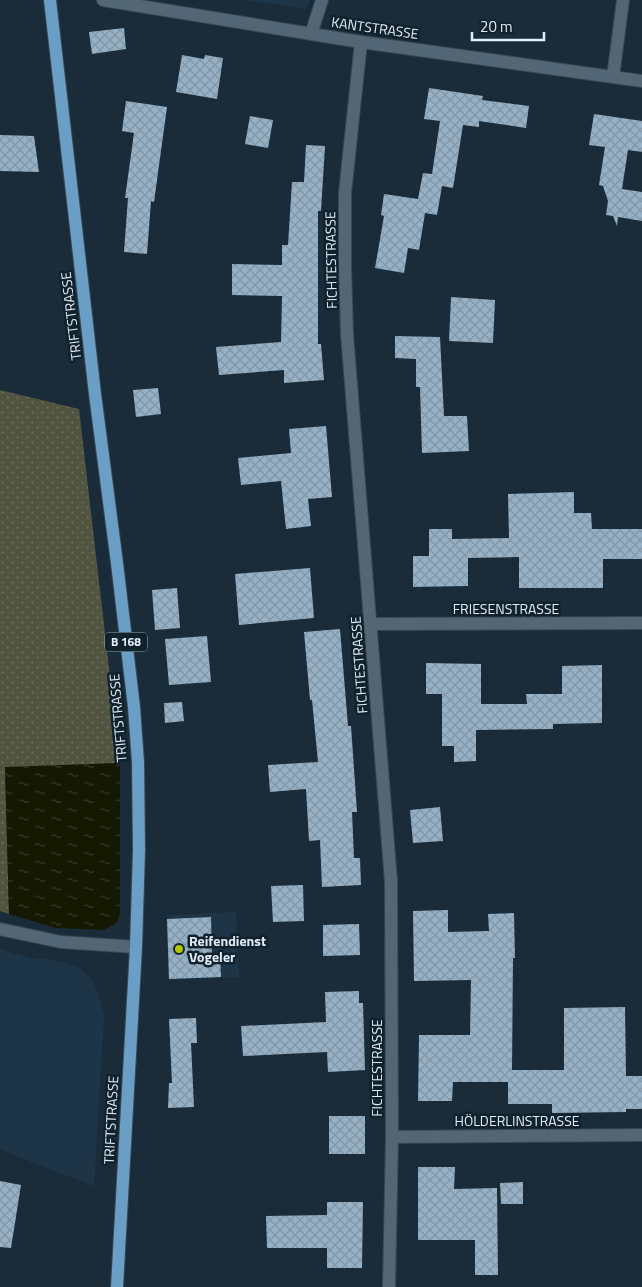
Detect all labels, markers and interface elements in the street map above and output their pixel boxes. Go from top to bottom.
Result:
scale bar [472,10,544,42]
street label: KANTSTRASSE [330,11,420,44]
text: 20 m [480,15,513,38]
street label: FICHTESTRASSE [319,211,342,309]
street label: TRIFTSTRASSE [55,270,86,361]
street label: FRIESENSTRASSE [453,598,560,619]
street label: FICHTESTRASSE [345,615,372,714]
road number: B 168 [105,632,147,652]
street label: TRIFTSTRASSE [103,673,132,763]
place label: Reifendienst Vogeler [189,930,266,967]
marker: Reifendienst Vogeler [173,943,185,955]
street label: FICHTESTRASSE [366,1019,387,1117]
street label: TRIFTSTRASSE [98,1075,123,1165]
street label: HÖLDERLINSTRASSE [454,1110,580,1131]

